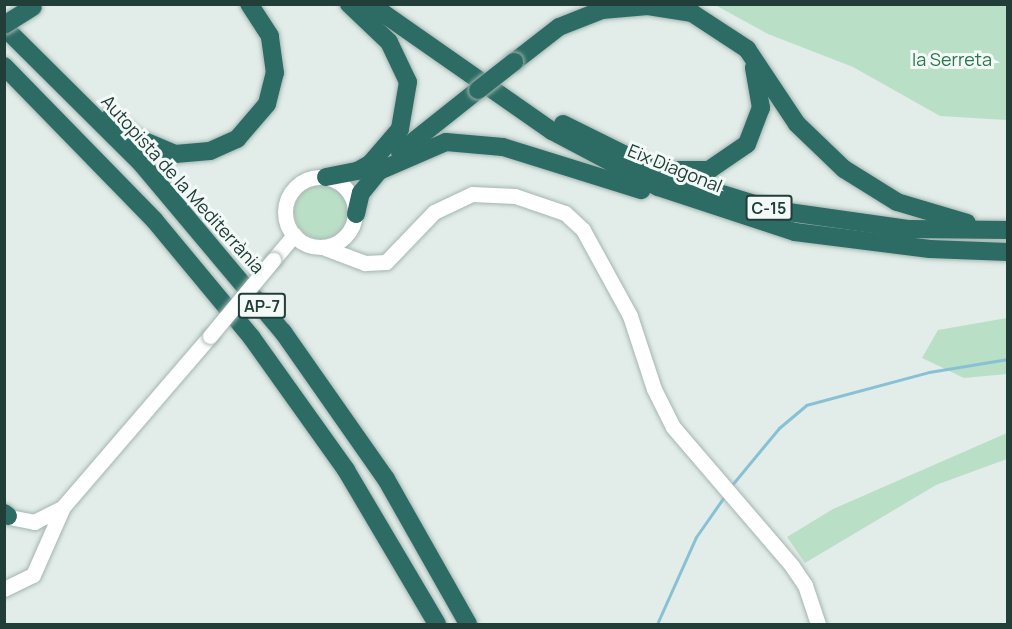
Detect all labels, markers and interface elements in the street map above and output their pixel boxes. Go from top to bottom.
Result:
park label: la Serreta [912,48,992,70]
street label: Autopista de la Mediterrània [97,90,269,278]
street label: Eix Diagonal [625,139,725,197]
road number: C-15 [745,195,793,221]
road number: AP-7 [236,293,288,319]

